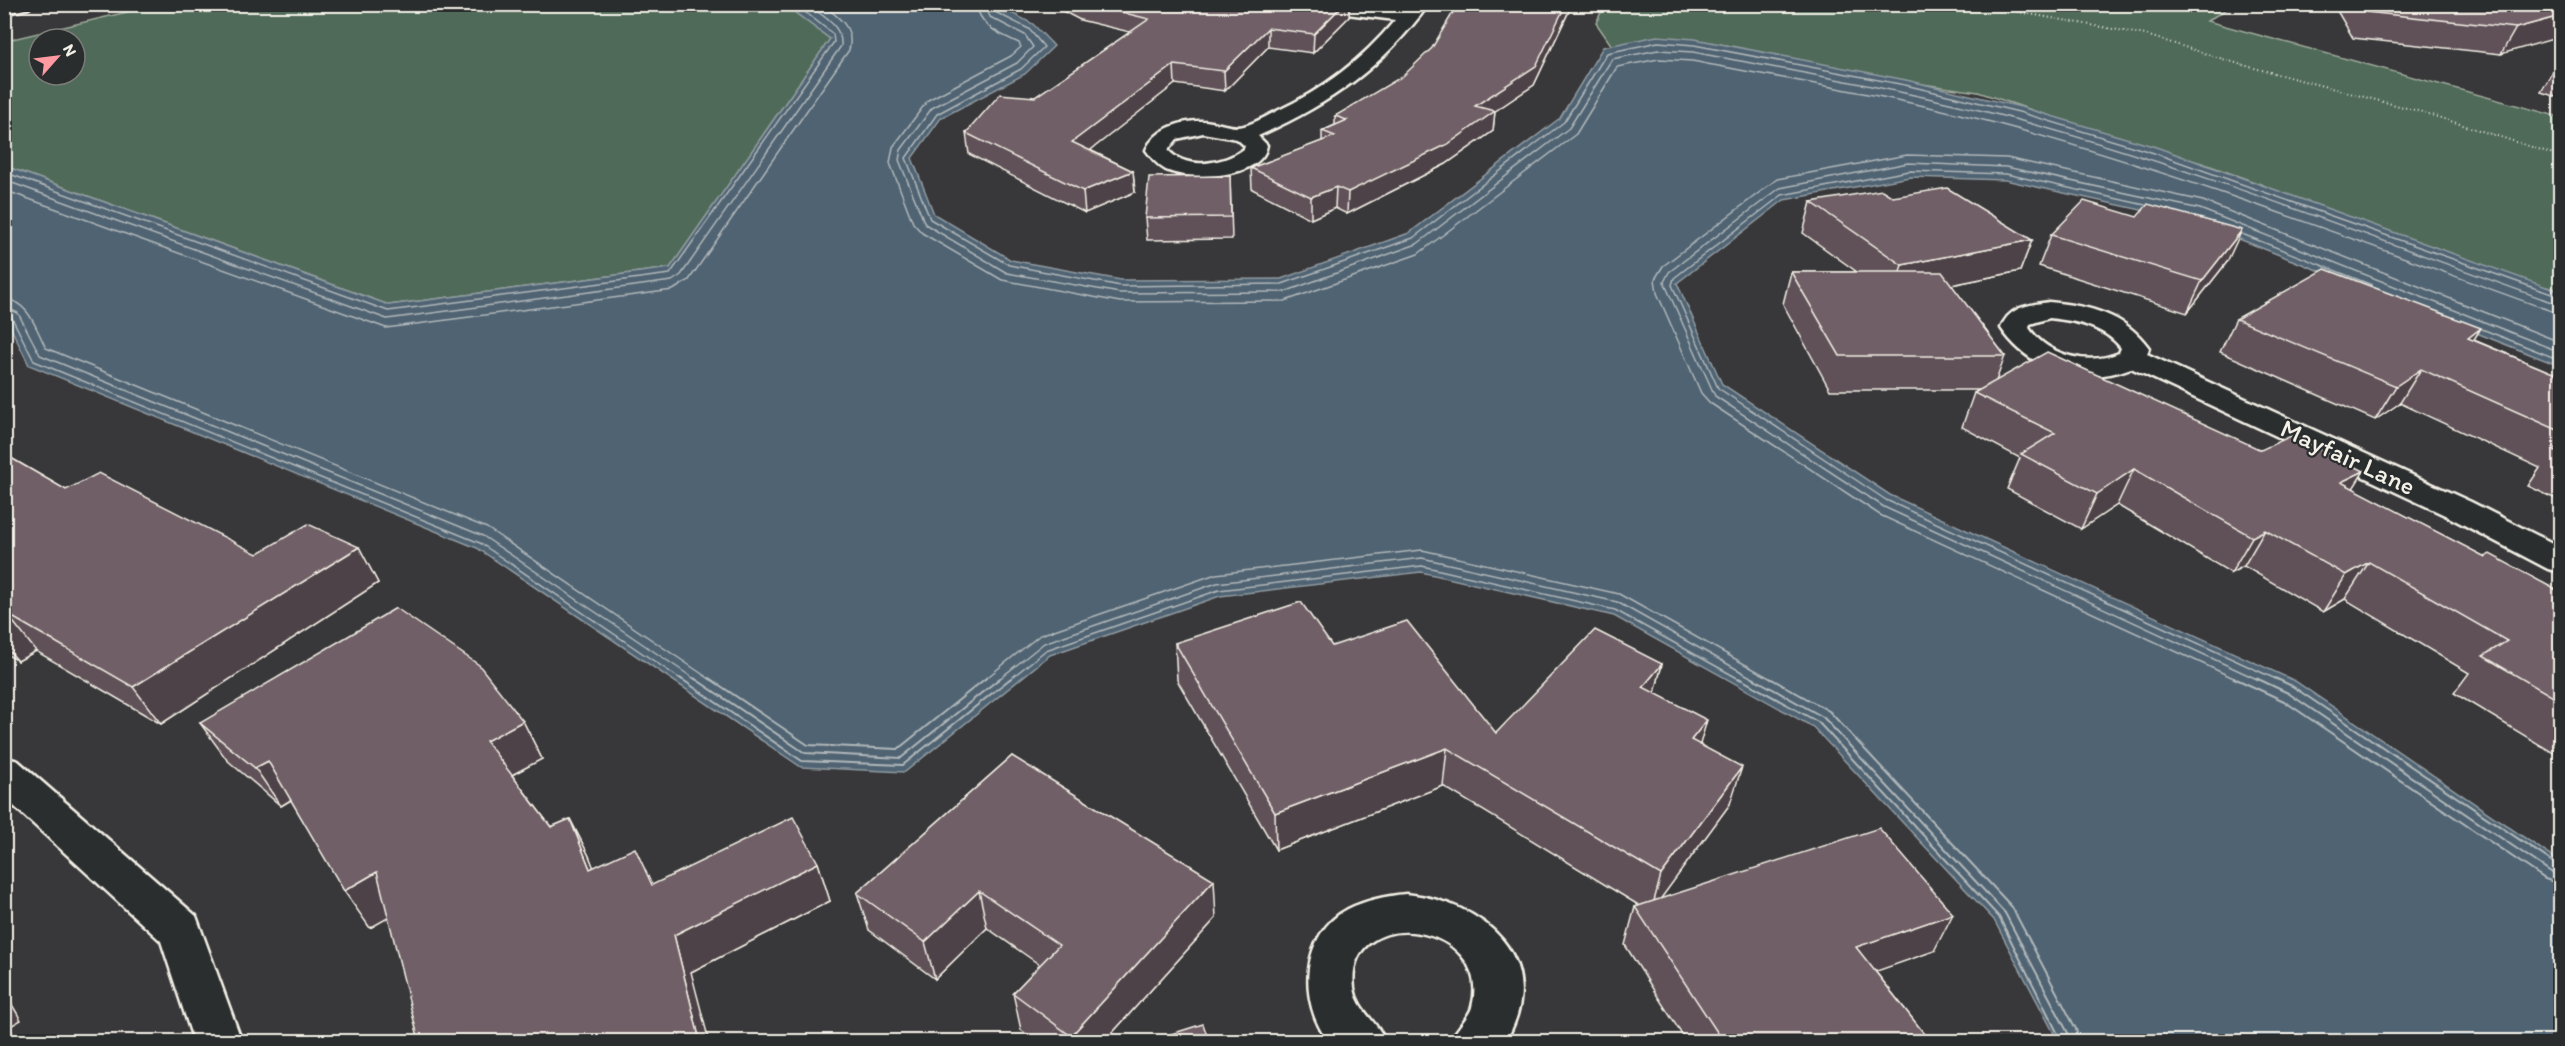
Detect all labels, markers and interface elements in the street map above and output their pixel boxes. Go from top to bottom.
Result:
north arrow [27,27,87,87]
text: N [59,41,81,59]
street label: Mayfair Lane [2276,412,2420,502]

